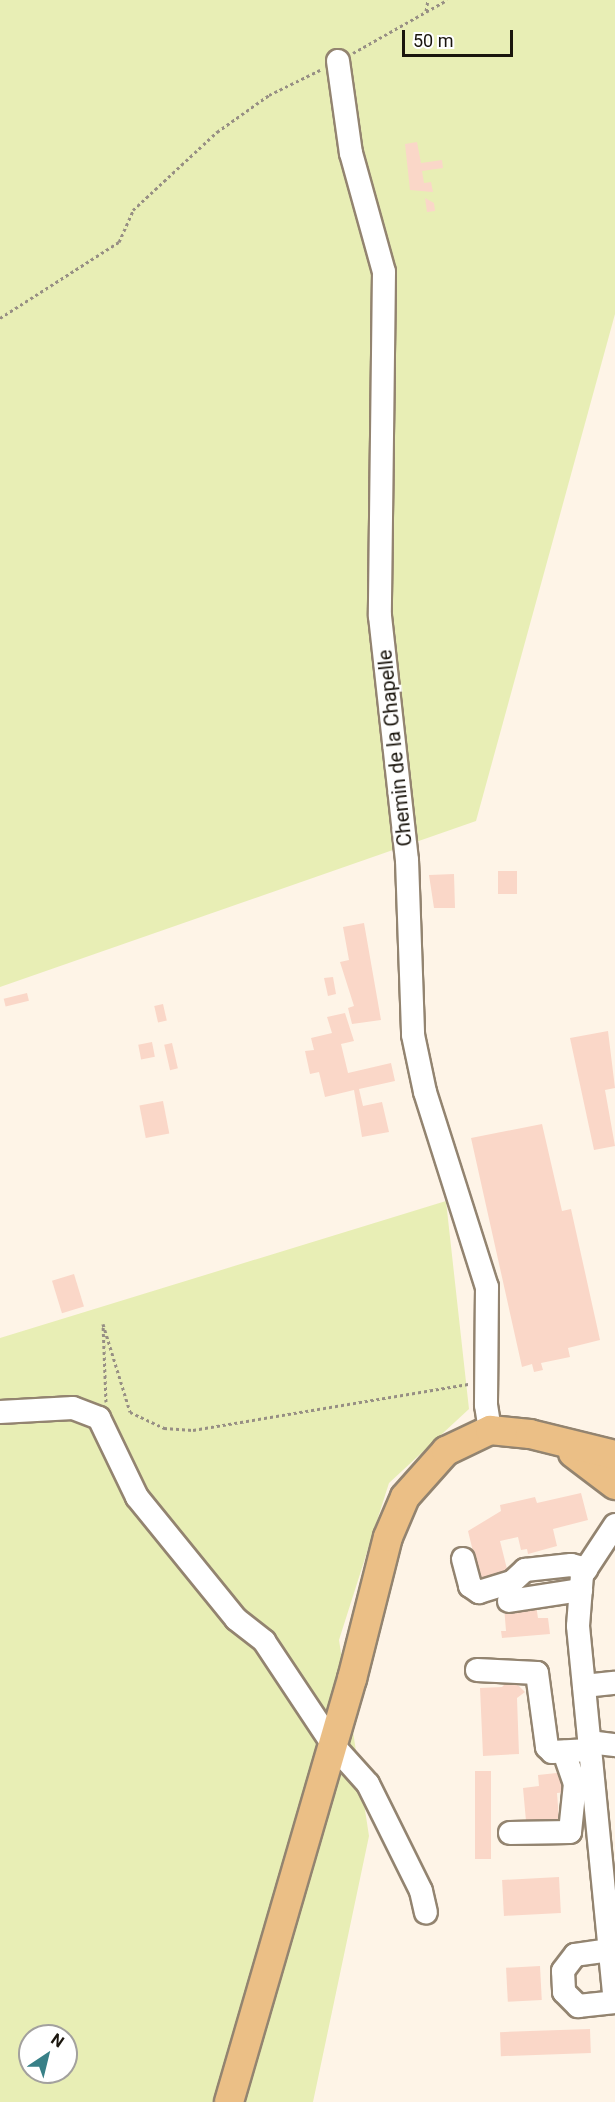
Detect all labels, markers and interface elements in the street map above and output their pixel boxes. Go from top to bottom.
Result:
scale bar [405,18,516,56]
text: 50 m [413,30,453,51]
street label: Chemin de la Chapelle [373,648,417,848]
north arrow [18,2024,78,2084]
text: N [47,2029,68,2052]

